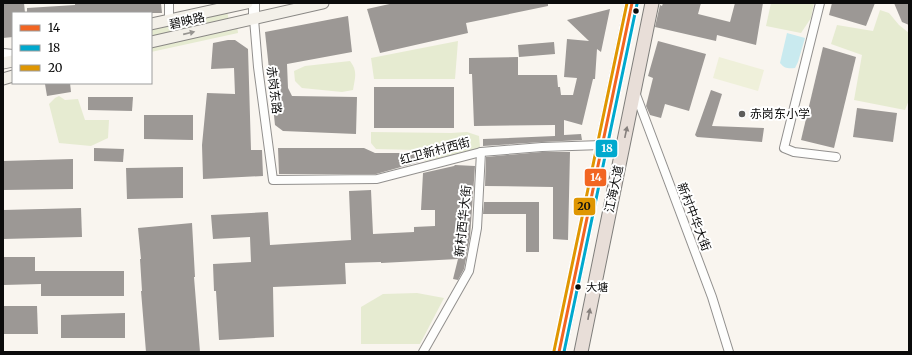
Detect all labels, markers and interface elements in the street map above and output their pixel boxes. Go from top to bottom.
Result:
unlabelled marker [631,6,641,16]
street label: 碧映路 [168,9,206,32]
legend [12,12,152,84]
text: 14 [48,20,61,35]
one-way arrow [183,30,195,36]
text: 18 [48,40,60,55]
text: 20 [48,60,63,75]
street label: 赤岗东路 [264,65,285,115]
place label: 赤岗东小学 [750,106,810,121]
marker: 赤岗东小学 [737,109,747,119]
one-way arrow [624,125,630,138]
street label: 红卫新村西街 [398,134,472,167]
line badge: 18 [595,139,618,158]
text: 18 [601,141,613,155]
street label: 江海大道 [601,164,626,214]
line badge: 14 [584,168,607,187]
text: 14 [590,170,602,184]
street label: 新村中华大街 [675,181,714,253]
street label: 新村西华大街 [451,184,474,258]
line badge: 20 [573,197,596,216]
text: 20 [577,199,591,213]
place label: 大塘 [586,280,608,294]
marker: 大塘 [573,282,583,292]
one-way arrow [586,308,592,320]

